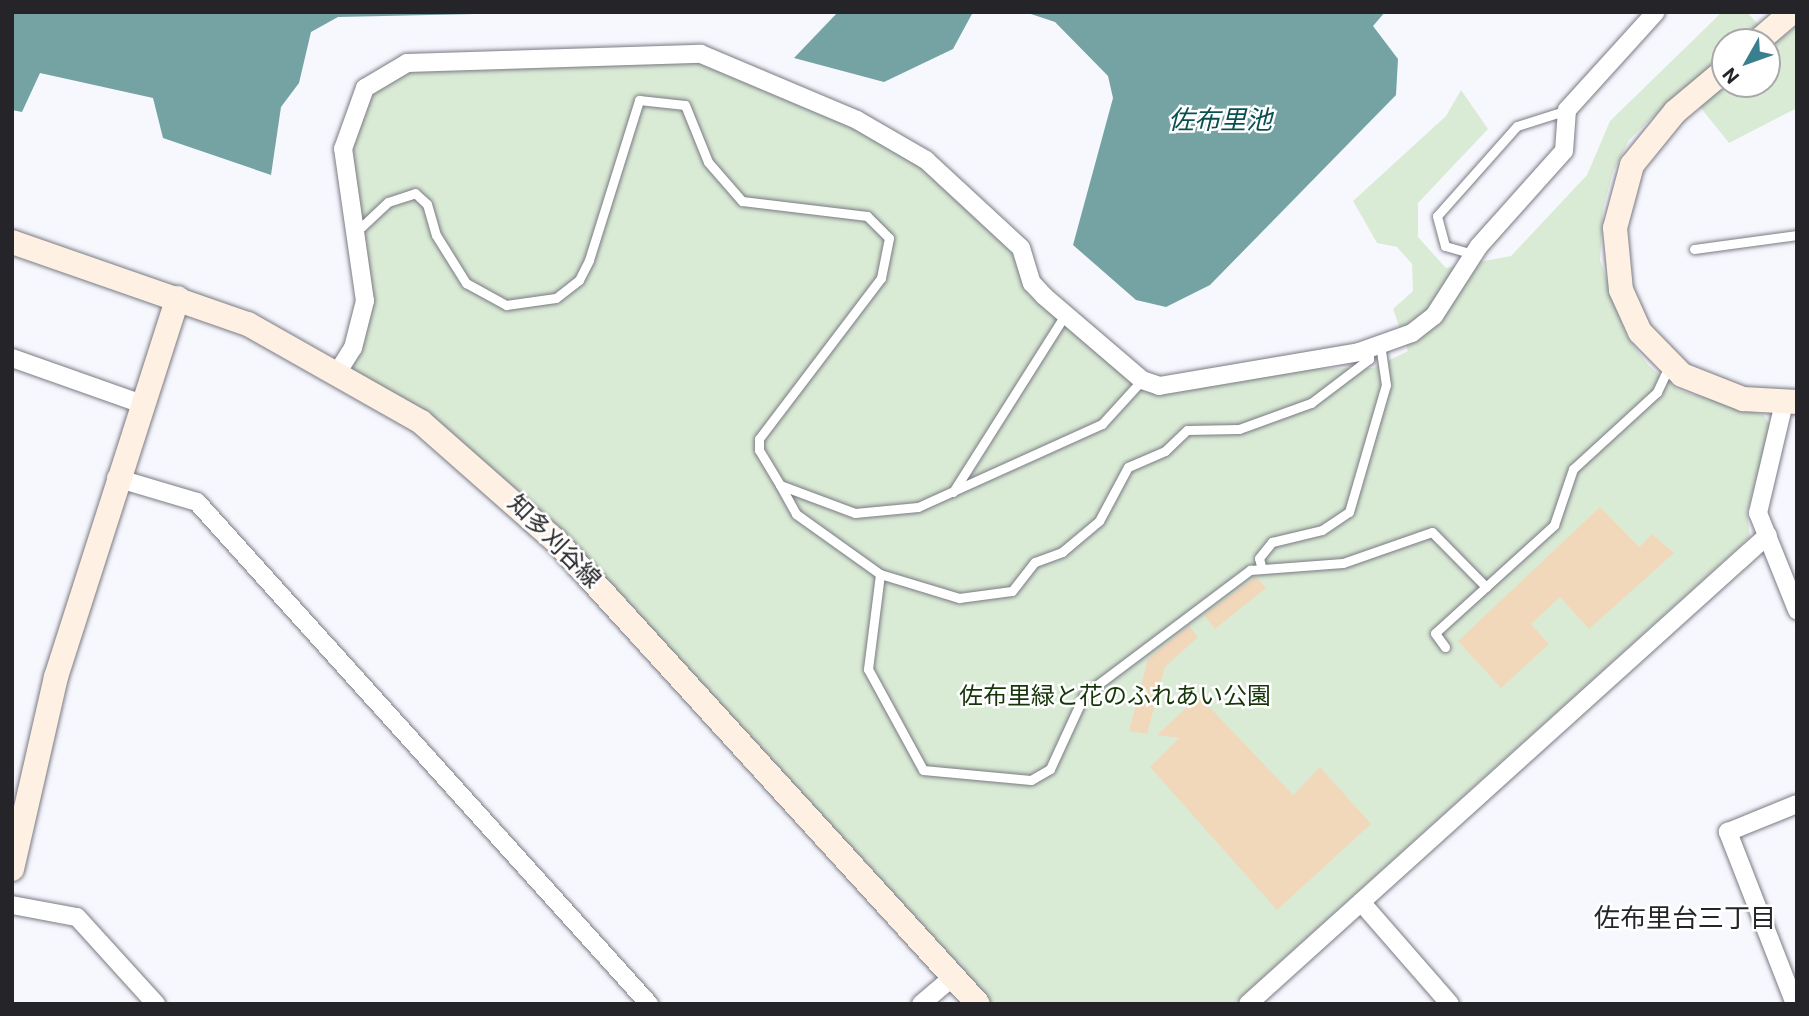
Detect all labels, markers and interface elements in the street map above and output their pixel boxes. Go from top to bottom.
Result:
north arrow [1711,28,1781,98]
text: N [1718,63,1744,88]
water label: 佐布里池 [1168,105,1272,137]
street label: 知多刈谷線 [501,489,607,595]
park label: 佐布里緑と花のふれあい公園 [959,683,1271,711]
district label: 佐布里台三丁目 [1594,903,1776,935]

